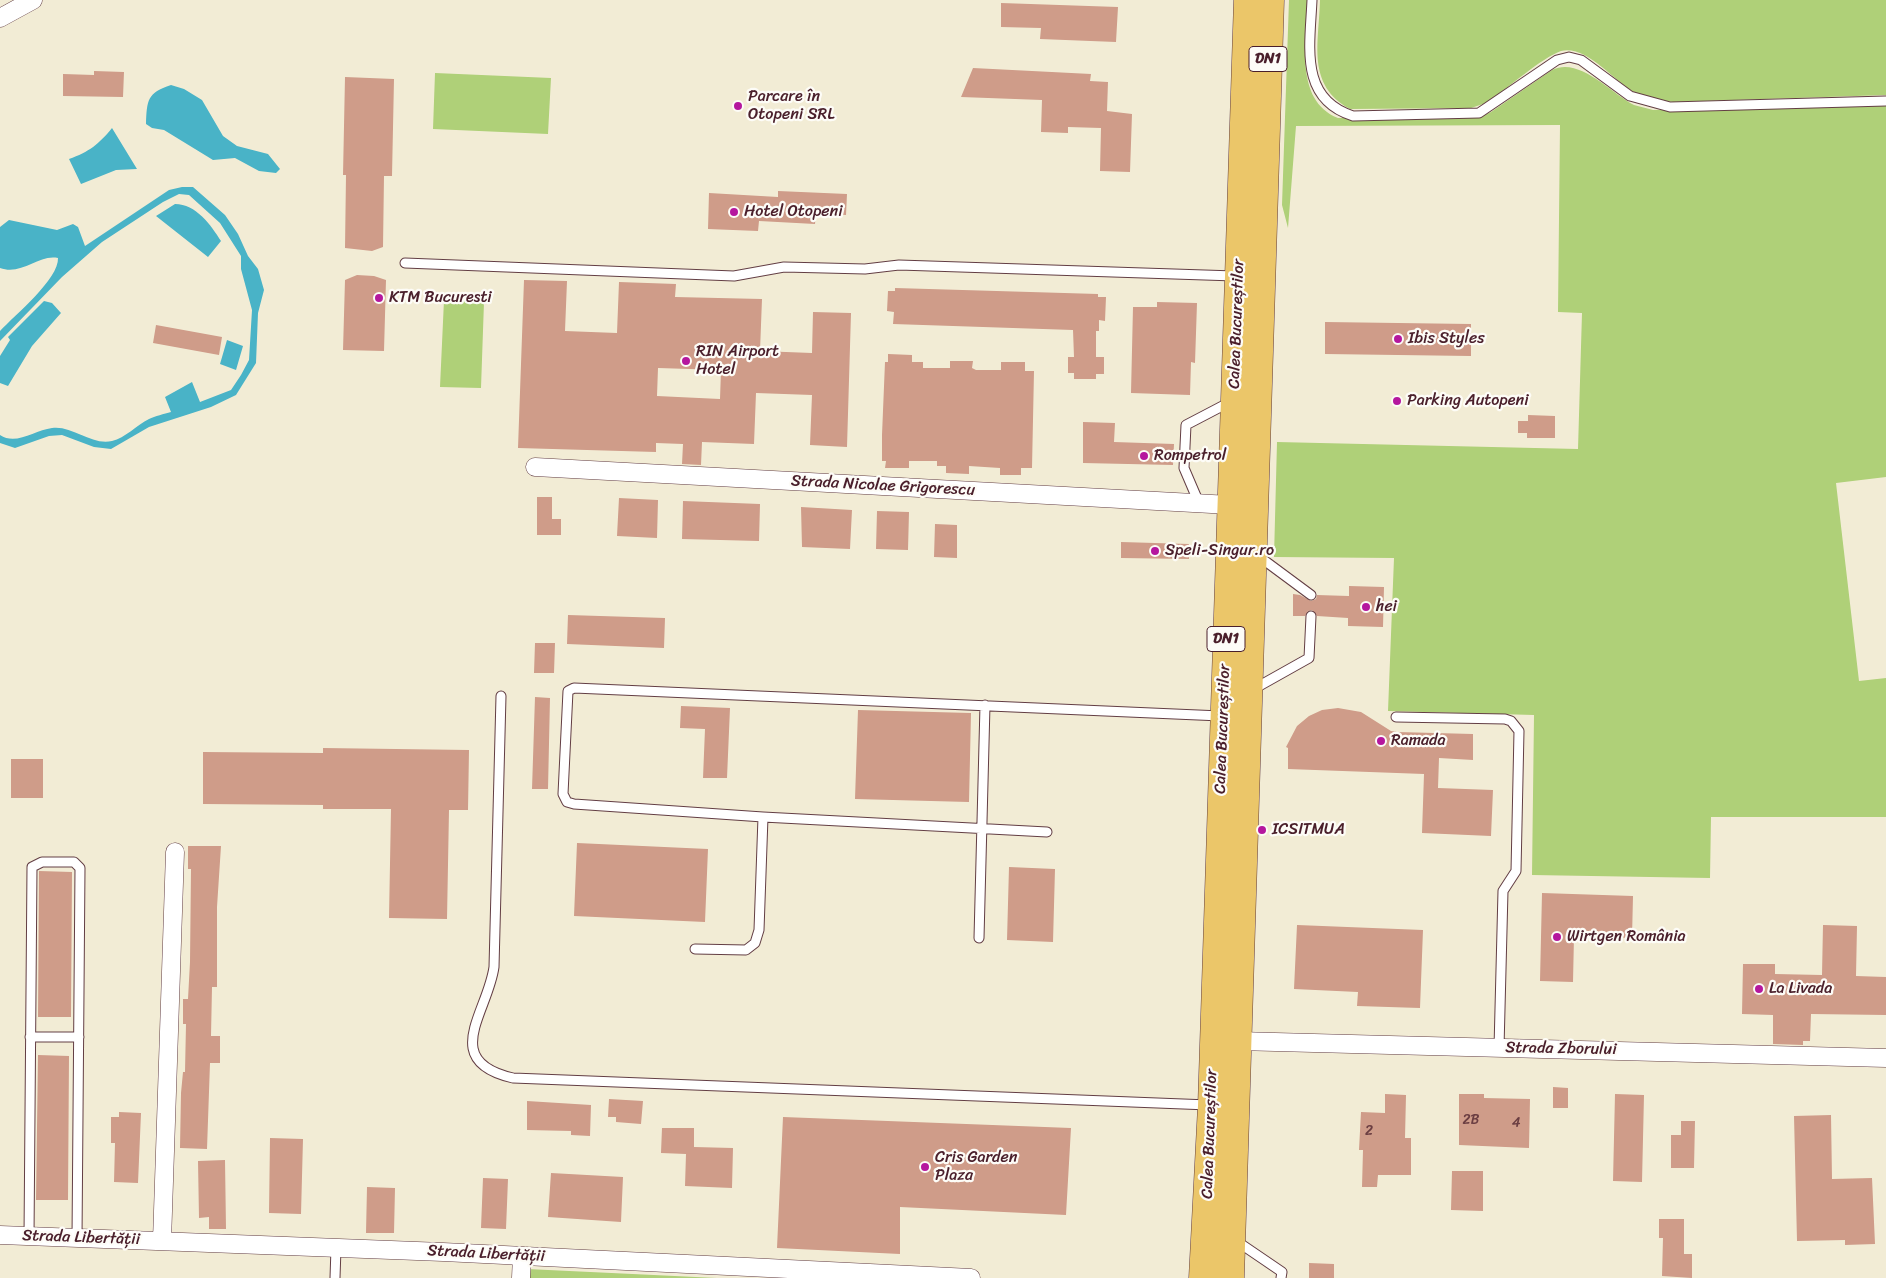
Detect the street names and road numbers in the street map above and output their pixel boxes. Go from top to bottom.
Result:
road number: DN1 [1249,46,1287,72]
street label: Calea Bucureștilor [1225,259,1249,389]
street label: Strada Nicolae Grigorescu [791,472,975,500]
road number: DN1 [1207,626,1245,652]
street label: Calea Bucureștilor [1211,664,1235,794]
street label: Strada Zborului [1505,1038,1617,1060]
street label: Calea Bucureștilor [1198,1069,1222,1199]
street label: Strada Libertății [22,1226,140,1250]
street label: Strada Libertății [427,1241,545,1267]

